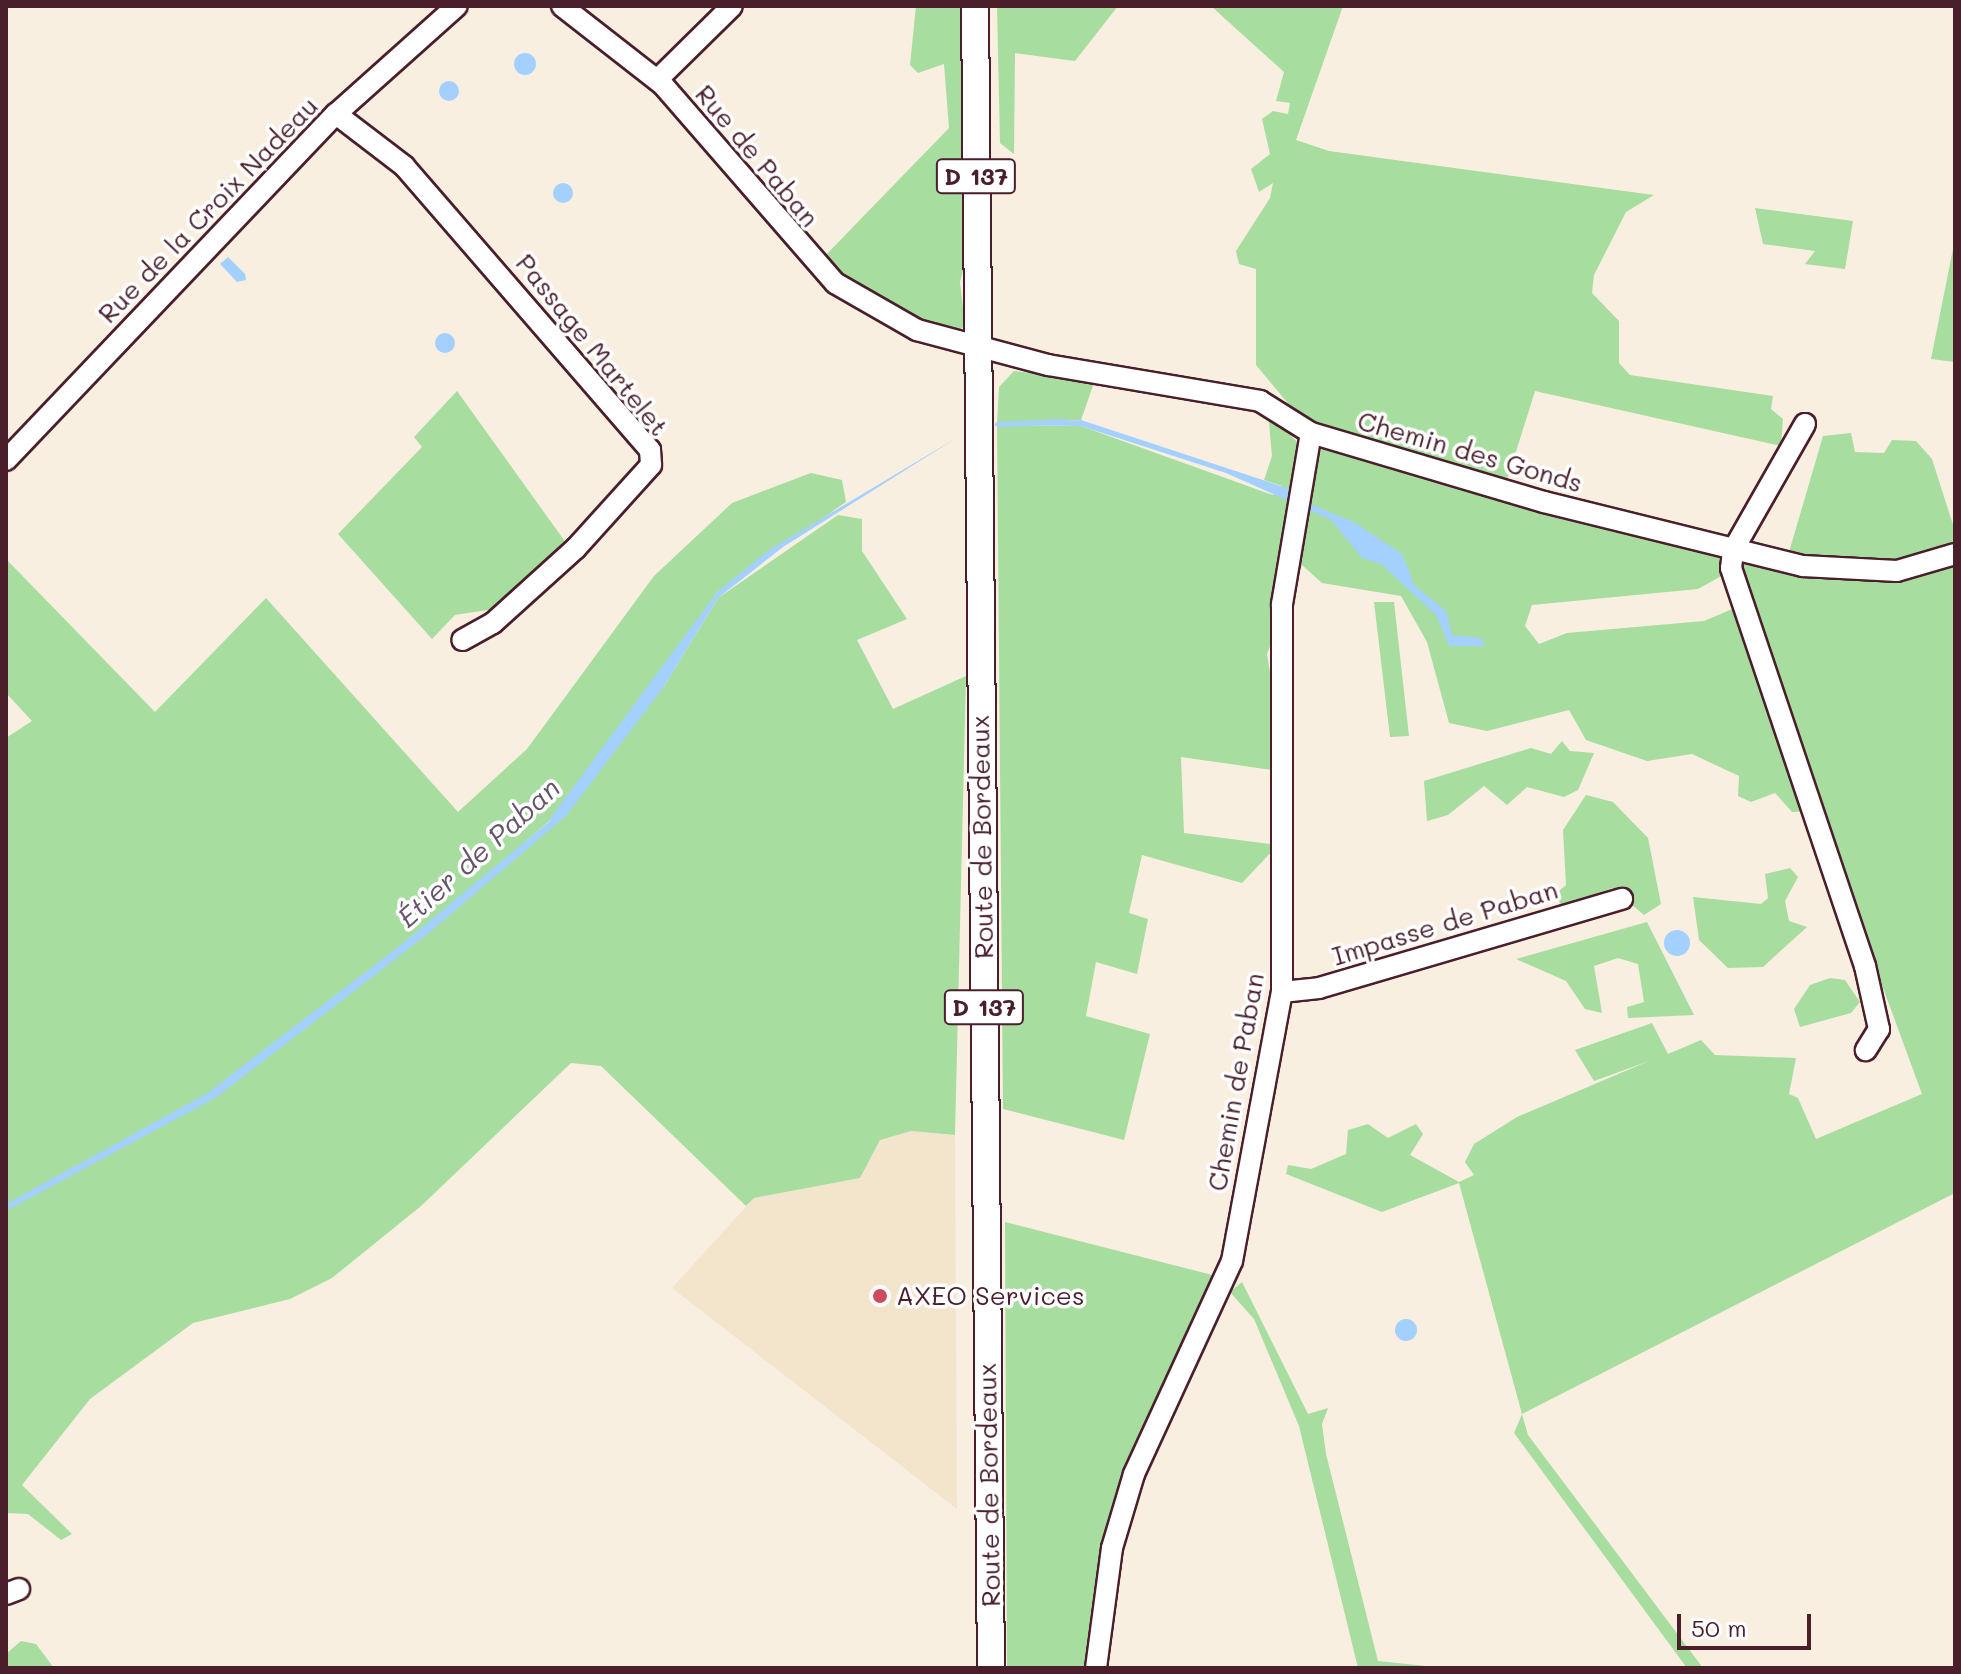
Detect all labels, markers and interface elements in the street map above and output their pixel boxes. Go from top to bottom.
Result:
street label: Rue de Paban [689,79,825,233]
street label: Rue de la Croix Nadeau [92,90,324,330]
road number: D 137 [934,156,1018,196]
street label: Passage Martelet [509,248,675,442]
street label: Chemin des Gonds [1354,405,1586,499]
street label: Route de Bordeaux [964,715,1000,959]
water label: Étier de Paban [390,770,566,934]
street label: Impasse de Paban [1328,874,1562,972]
street label: Chemin de Paban [1201,971,1271,1193]
road number: D 137 [942,987,1026,1027]
place label: AXEO Services [896,1280,1085,1312]
marker: AXEO Services [871,1287,889,1305]
street label: Route de Bordeaux [971,1363,1007,1607]
scale bar [1681,1598,1815,1648]
text: 50 m [1691,1612,1747,1643]

